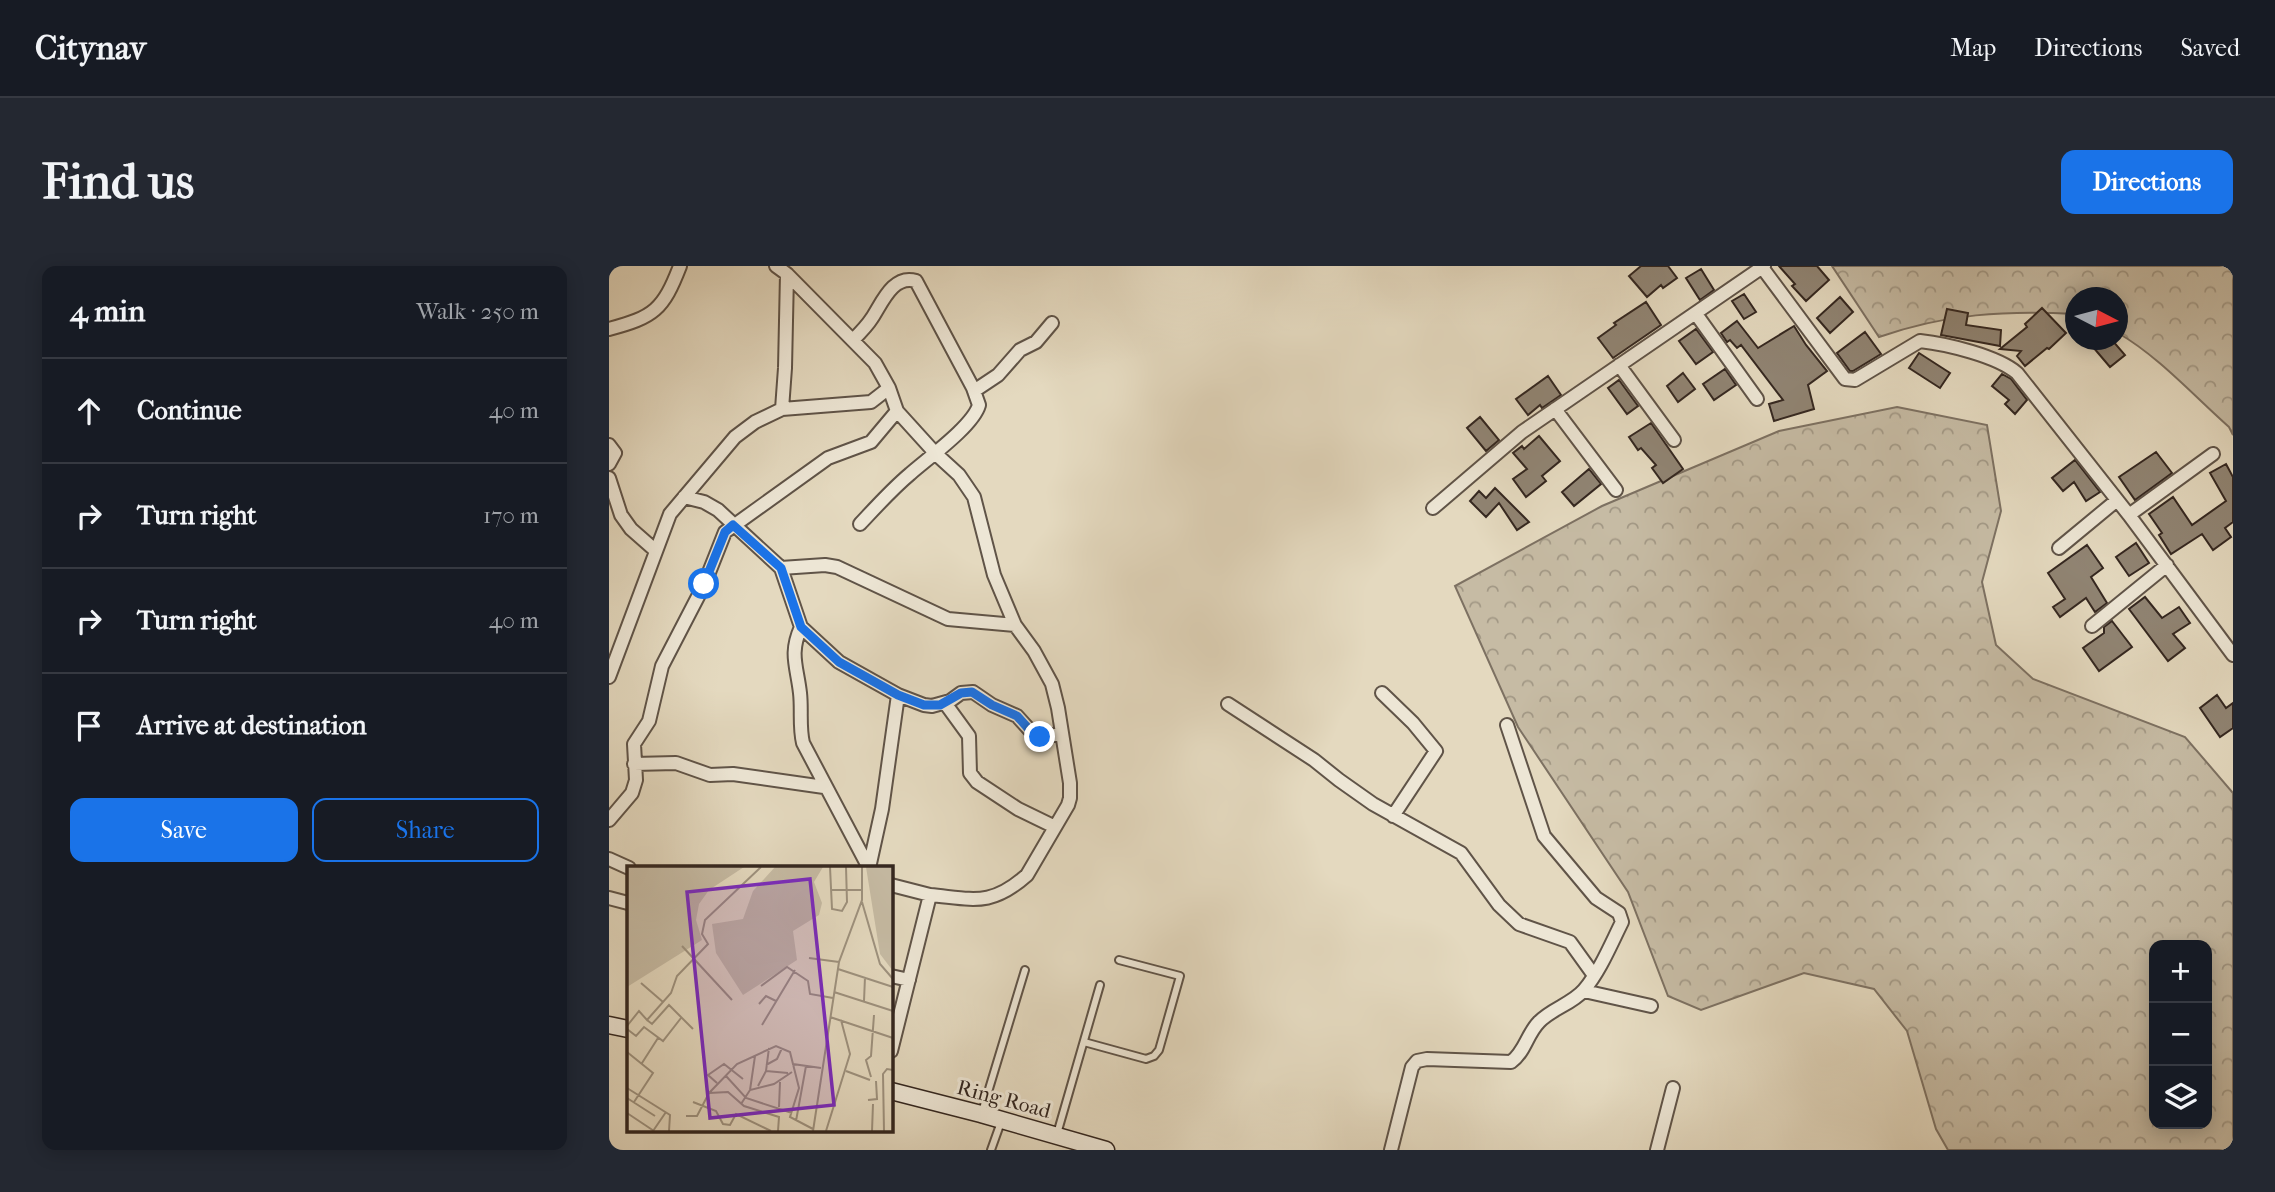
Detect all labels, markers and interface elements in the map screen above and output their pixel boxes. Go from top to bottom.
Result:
text: Citynav [35,29,146,68]
text: Map [1950,34,1996,62]
text: Directions [2034,34,2142,62]
text: Saved [2180,34,2240,62]
button: Directions [2061,150,2233,214]
text: Find us [42,153,194,211]
north arrow [2065,287,2128,350]
text: 4 min [70,294,145,329]
text: Walk · 250 m [416,298,539,325]
icon: ahead [70,392,108,430]
text: Continue [137,395,242,426]
text: 40 m [489,397,539,424]
icon: right [70,497,108,535]
text: Turn right [137,500,257,531]
text: 170 m [483,502,539,529]
route start [688,568,719,599]
icon: right [70,602,108,640]
text: Turn right [137,605,257,636]
text: 40 m [489,607,539,634]
icon: arrive [70,707,108,745]
text: Arrive at destination [137,710,367,741]
route end [1024,721,1055,752]
button: Save [70,798,298,862]
button: Share [312,798,539,862]
inset map [627,866,893,1132]
map controls [2149,940,2212,1129]
button: + [2149,940,2212,1003]
button: − [2149,1003,2212,1066]
button: layers [2149,1066,2212,1129]
street label: Ring Road [954,1075,1054,1123]

